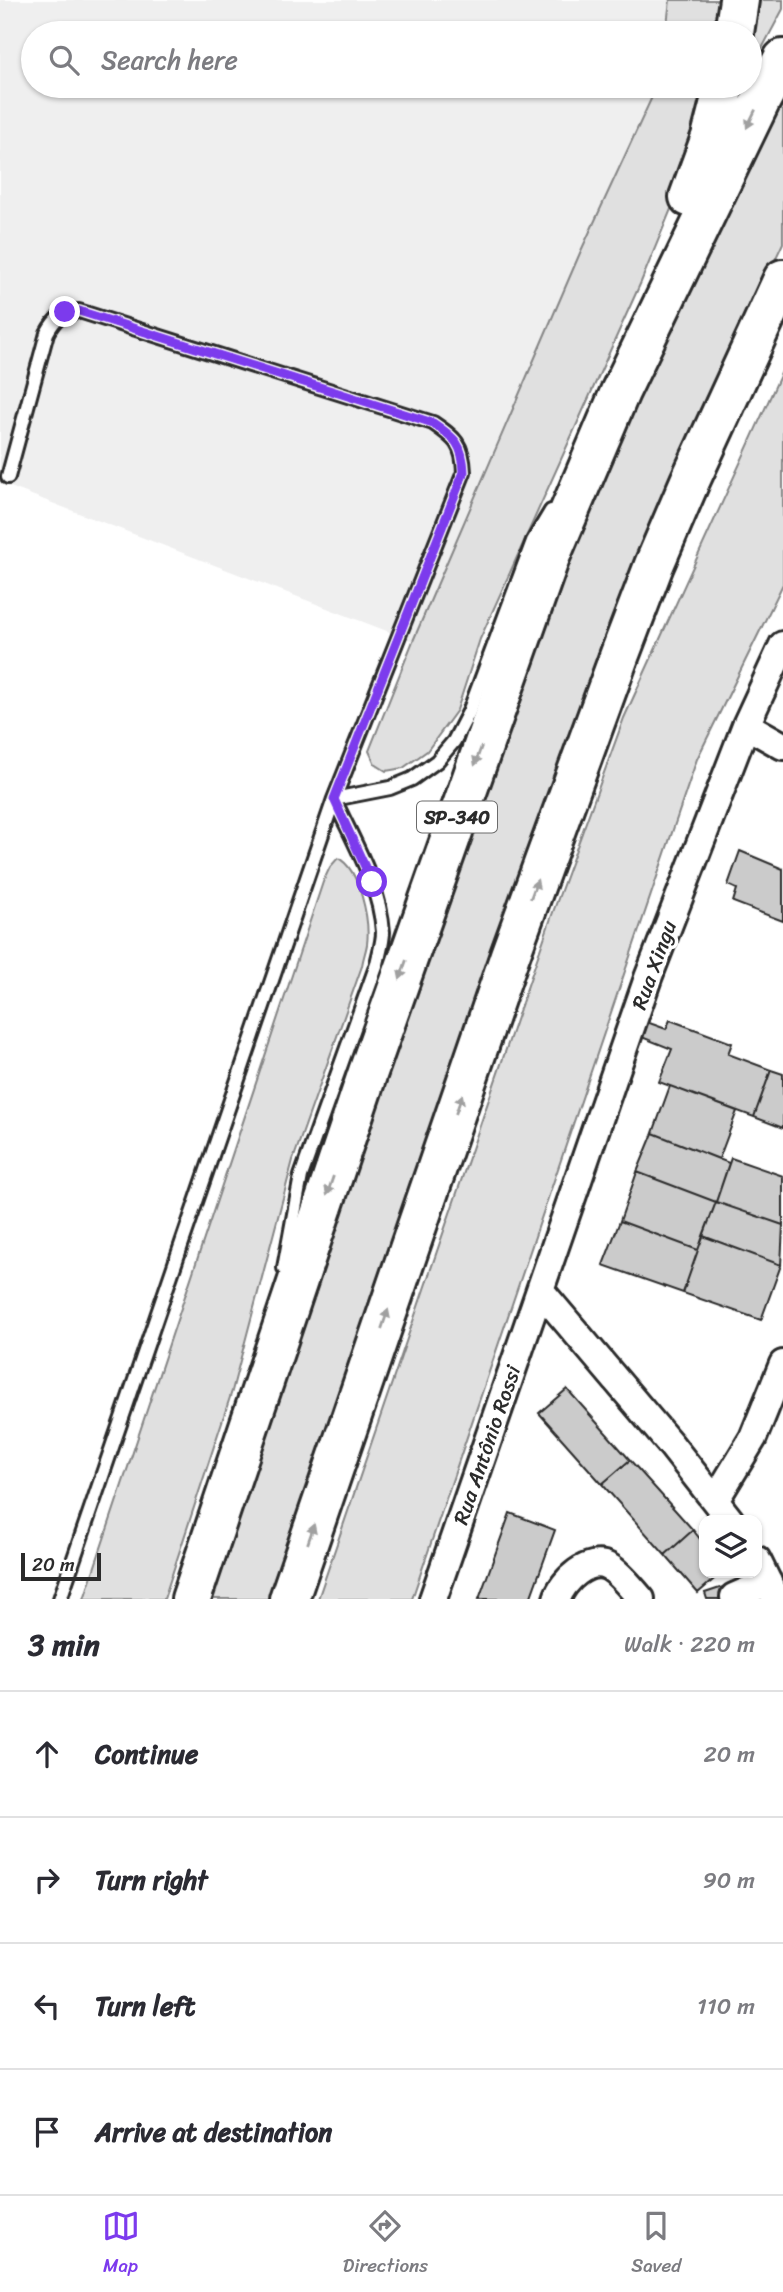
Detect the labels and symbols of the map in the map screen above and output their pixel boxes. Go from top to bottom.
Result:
one-way arrow [746,109,757,129]
route end [49,296,80,327]
one-way arrow [472,745,483,766]
road number: SP-340 [417,802,497,832]
route start [356,866,387,897]
one-way arrow [529,879,540,900]
street label: Rua Xingu [620,914,688,1015]
one-way arrow [397,960,408,981]
one-way arrow [454,1093,465,1114]
one-way arrow [324,1175,334,1196]
one-way arrow [380,1309,391,1330]
street label: Rua Antônio Rossi [442,1359,532,1530]
one-way arrow [306,1524,317,1545]
scale bar [21,1550,102,1582]

